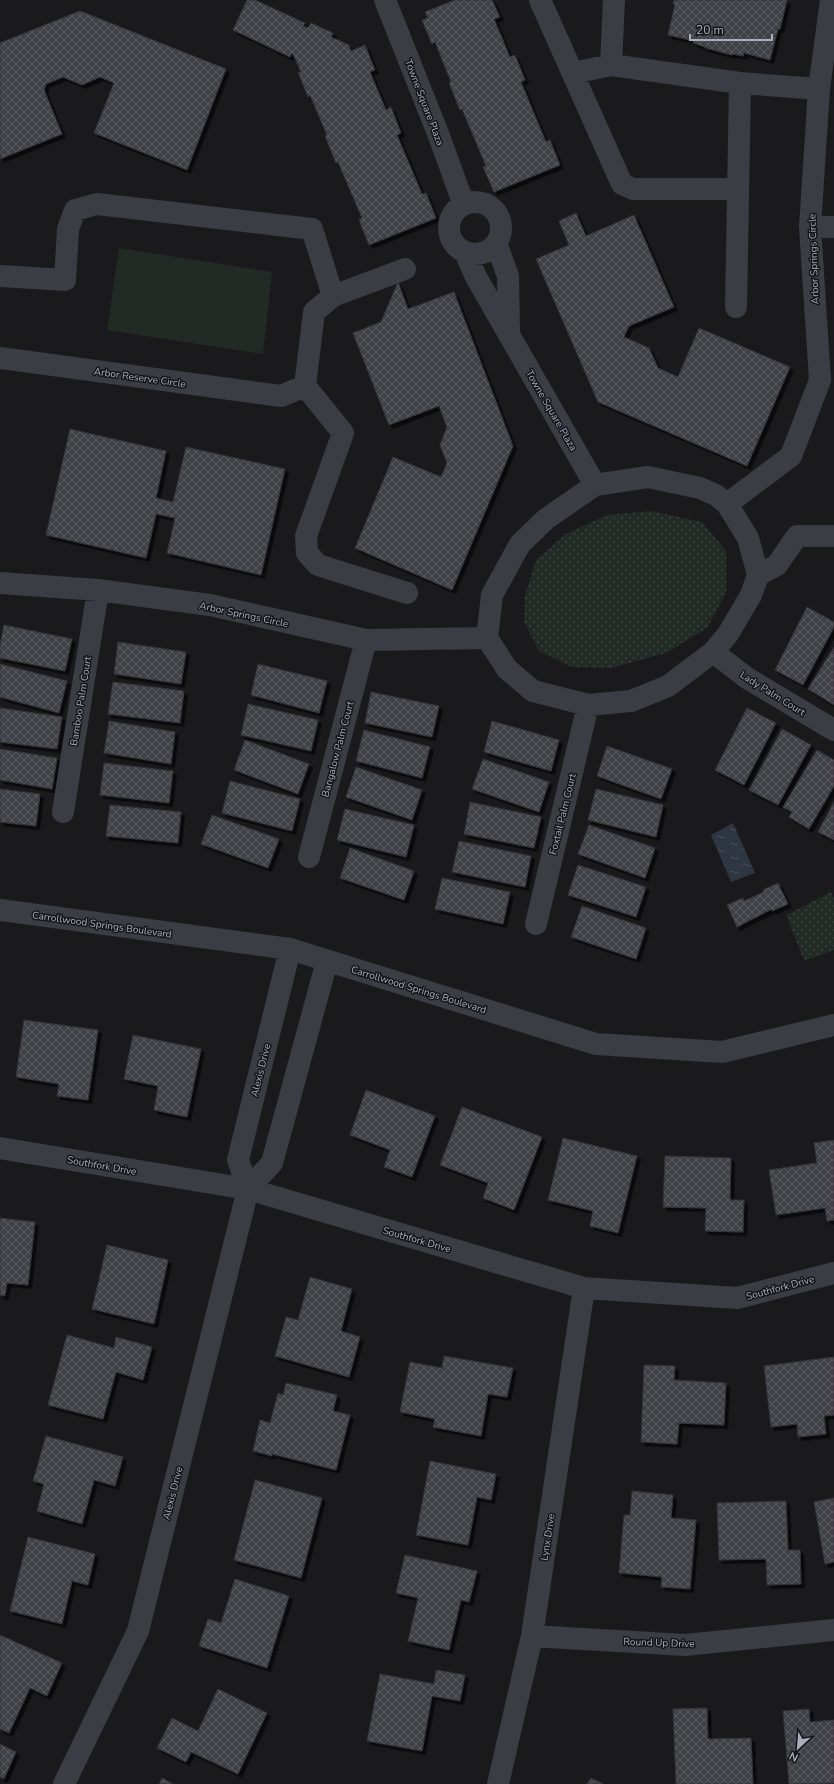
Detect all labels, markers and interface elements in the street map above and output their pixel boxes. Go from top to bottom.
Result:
scale bar [690,16,772,42]
text: 20 m [696,22,724,38]
street label: Towne Square Plaza [401,57,447,148]
street label: Arbor Springs Circle [805,213,823,305]
street label: Arbor Reserve Circle [93,365,187,391]
street label: Towne Square Plaza [522,367,580,454]
street label: Arbor Springs Circle [198,599,290,631]
street label: Bamboo Palm Court [67,655,95,747]
street label: Lady Palm Court [737,668,808,720]
street label: Bangalow Palm Court [318,699,358,799]
street label: Foxtail Palm Court [546,772,580,856]
street label: Carrollwood Springs Boulevard [31,908,173,942]
street label: Carrollwood Springs Boulevard [349,963,488,1017]
street label: Alexis Drive [248,1042,274,1098]
street label: Southfork Drive [66,1153,138,1179]
street label: Southfork Drive [381,1224,452,1256]
street label: Southfork Drive [745,1272,816,1304]
street label: Alexis Drive [160,1465,186,1521]
street label: Lynx Drive [537,1513,559,1562]
street label: Round Up Drive [623,1635,695,1651]
north arrow [778,1728,818,1768]
text: N [787,1748,801,1765]

